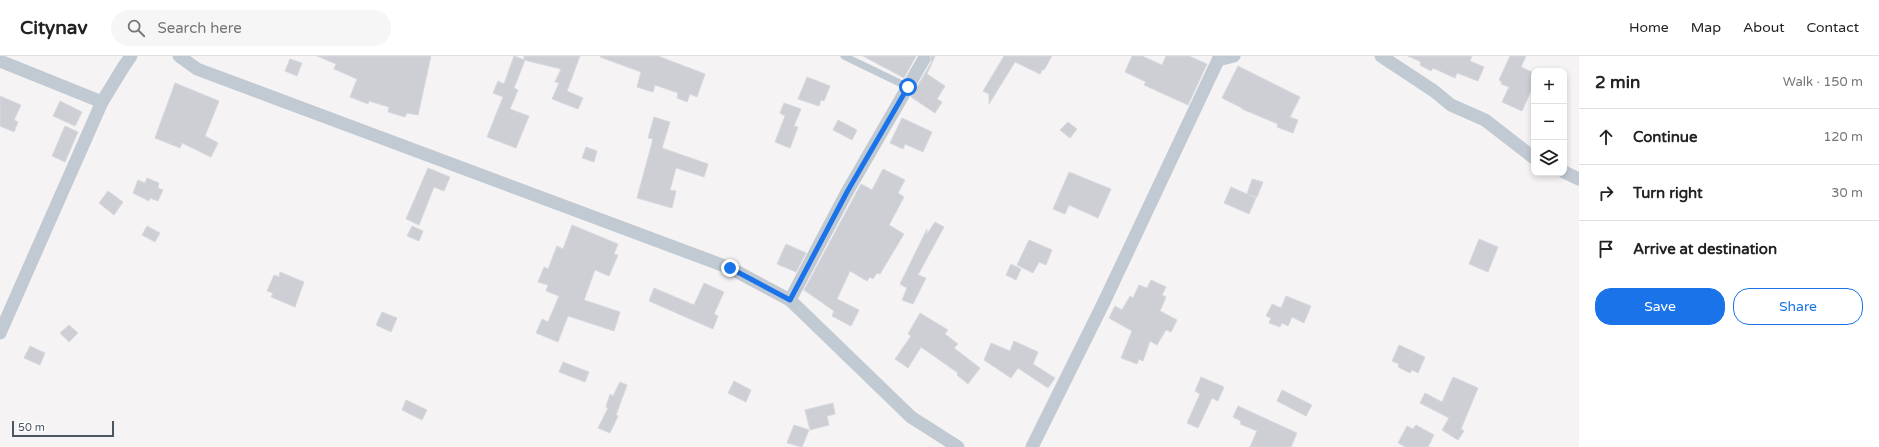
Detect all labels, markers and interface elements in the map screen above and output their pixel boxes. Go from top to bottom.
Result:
search box [111,10,391,46]
text: Citynav [20,17,87,39]
icon: search [125,17,147,39]
text: Search here [157,19,242,37]
text: Home [1629,19,1669,36]
text: Map [1691,19,1721,36]
text: About [1743,19,1785,36]
text: Contact [1807,19,1859,36]
map controls [1531,68,1567,176]
button: + [1531,68,1567,104]
text: 2 min [1595,72,1640,93]
text: Walk · 150 m [1783,74,1863,90]
route start [899,78,917,96]
button: − [1531,104,1567,140]
icon: ahead [1595,126,1617,148]
text: Continue [1633,128,1697,146]
text: 120 m [1823,129,1863,145]
button: layers [1531,140,1567,176]
icon: right [1595,182,1617,204]
text: Turn right [1633,184,1703,202]
text: 30 m [1831,185,1863,201]
icon: arrive [1595,238,1617,260]
text: Arrive at destination [1633,240,1777,258]
route end [721,259,739,277]
button: Save [1595,288,1725,325]
button: Share [1733,288,1863,325]
scale bar [12,419,114,438]
text: 50 m [18,421,45,434]

